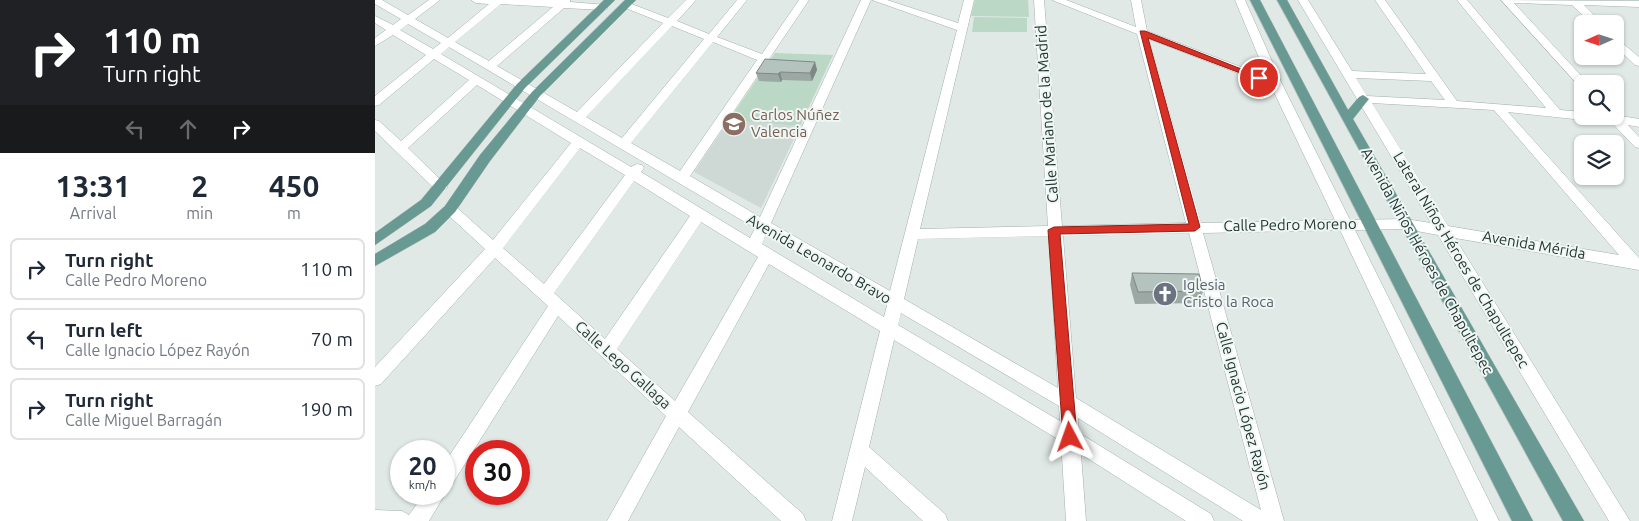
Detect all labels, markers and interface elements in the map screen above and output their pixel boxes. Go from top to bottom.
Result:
north arrow [1574,15,1624,65]
map controls [1574,15,1624,185]
icon: right [20,20,85,85]
text: 110 m [103,20,201,60]
street label: Calle Mariano de la Madrid [1032,25,1061,204]
pin [1238,57,1280,99]
text: Turn right [103,61,201,86]
icon: arrive [1245,64,1273,92]
button: search [1574,75,1624,125]
place label: Carlos Núñez Valencia [751,106,839,140]
school or university icon: Carlos Núñez Valencia [721,111,747,137]
icon: left [121,115,149,143]
icon: ahead [174,115,202,143]
icon: right [227,115,255,143]
button: layers [1574,135,1624,185]
street label: Avenida Niños Héroes de Chapultepec [1358,145,1497,377]
street label: Lateral Niños Héroes de Chapultepec [1390,149,1533,371]
text: 13:31 [56,169,131,203]
text: 2 [191,169,208,203]
text: 450 [269,169,319,203]
text: Arrival [70,204,116,222]
text: min [186,204,213,222]
text: m [287,204,301,222]
street label: Avenida Leonardo Bravo [744,210,894,307]
street label: Calle Pedro Moreno [1223,215,1357,234]
street label: Avenida Mérida [1481,227,1587,262]
text: Turn right [65,249,153,271]
icon: right [22,255,50,283]
text: 110 m [300,258,353,280]
text: Calle Pedro Moreno [65,271,207,289]
place label: Iglesia Cristo la Roca [1183,276,1274,310]
church icon: Iglesia Cristo la Roca [1152,281,1178,307]
street label: Calle Lego Gallaga [572,317,675,412]
text: Turn left [65,319,143,341]
street label: Calle Ignacio López Rayón [1213,320,1274,492]
icon: left [22,325,50,353]
text: 70 m [311,328,353,350]
text: Calle Ignacio López Rayón [65,341,250,359]
text: Turn right [65,389,153,411]
icon: right [22,395,50,423]
text: 190 m [300,398,353,420]
position arrow [1043,410,1095,462]
text: Calle Miguel Barragán [65,411,222,429]
speed limit sign: 30 [465,440,530,505]
text: 20 [408,452,437,480]
text: km/h [409,478,436,491]

